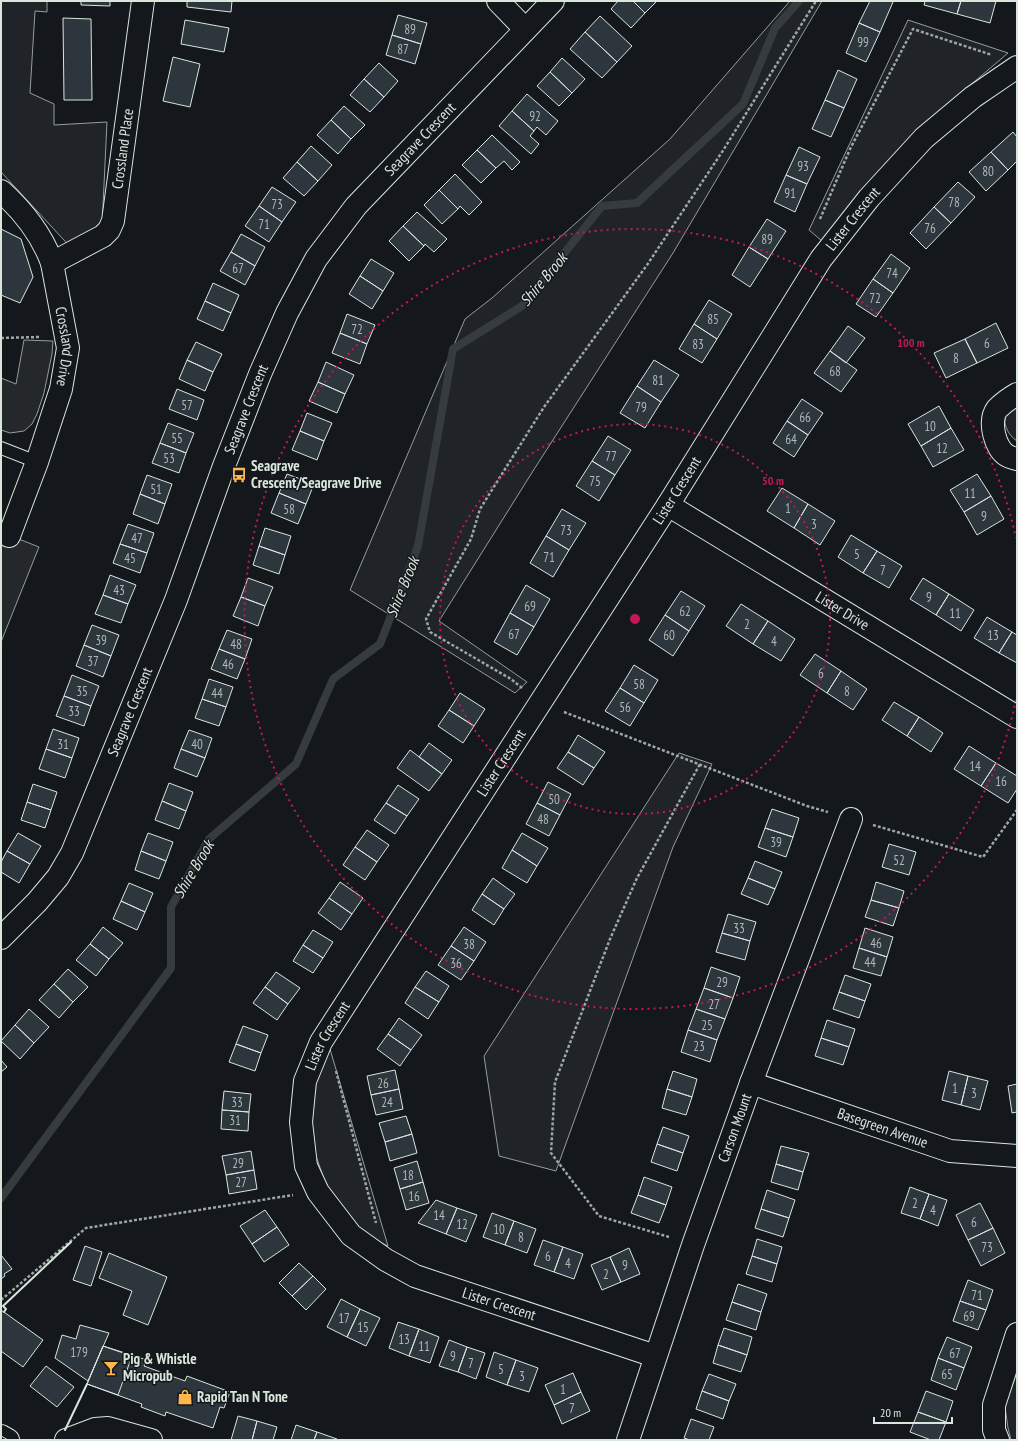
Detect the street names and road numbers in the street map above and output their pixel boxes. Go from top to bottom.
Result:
street label: Seagrave Crescent [380,98,459,180]
street label: Crossland Place [107,107,137,190]
street label: Lister Crescent [821,183,884,254]
street label: Crossland Drive [51,305,78,388]
street label: Seagrave Crescent [220,361,272,457]
street label: Lister Crescent [648,453,705,528]
street label: Lister Drive [812,587,873,634]
street label: Seagrave Crescent [103,664,156,759]
street label: Lister Crescent [472,725,530,800]
street label: Lister Crescent [300,997,354,1073]
street label: Carson Mount [713,1091,755,1165]
street label: Basegreen Avenue [835,1103,930,1152]
street label: Lister Crescent [460,1283,538,1324]

